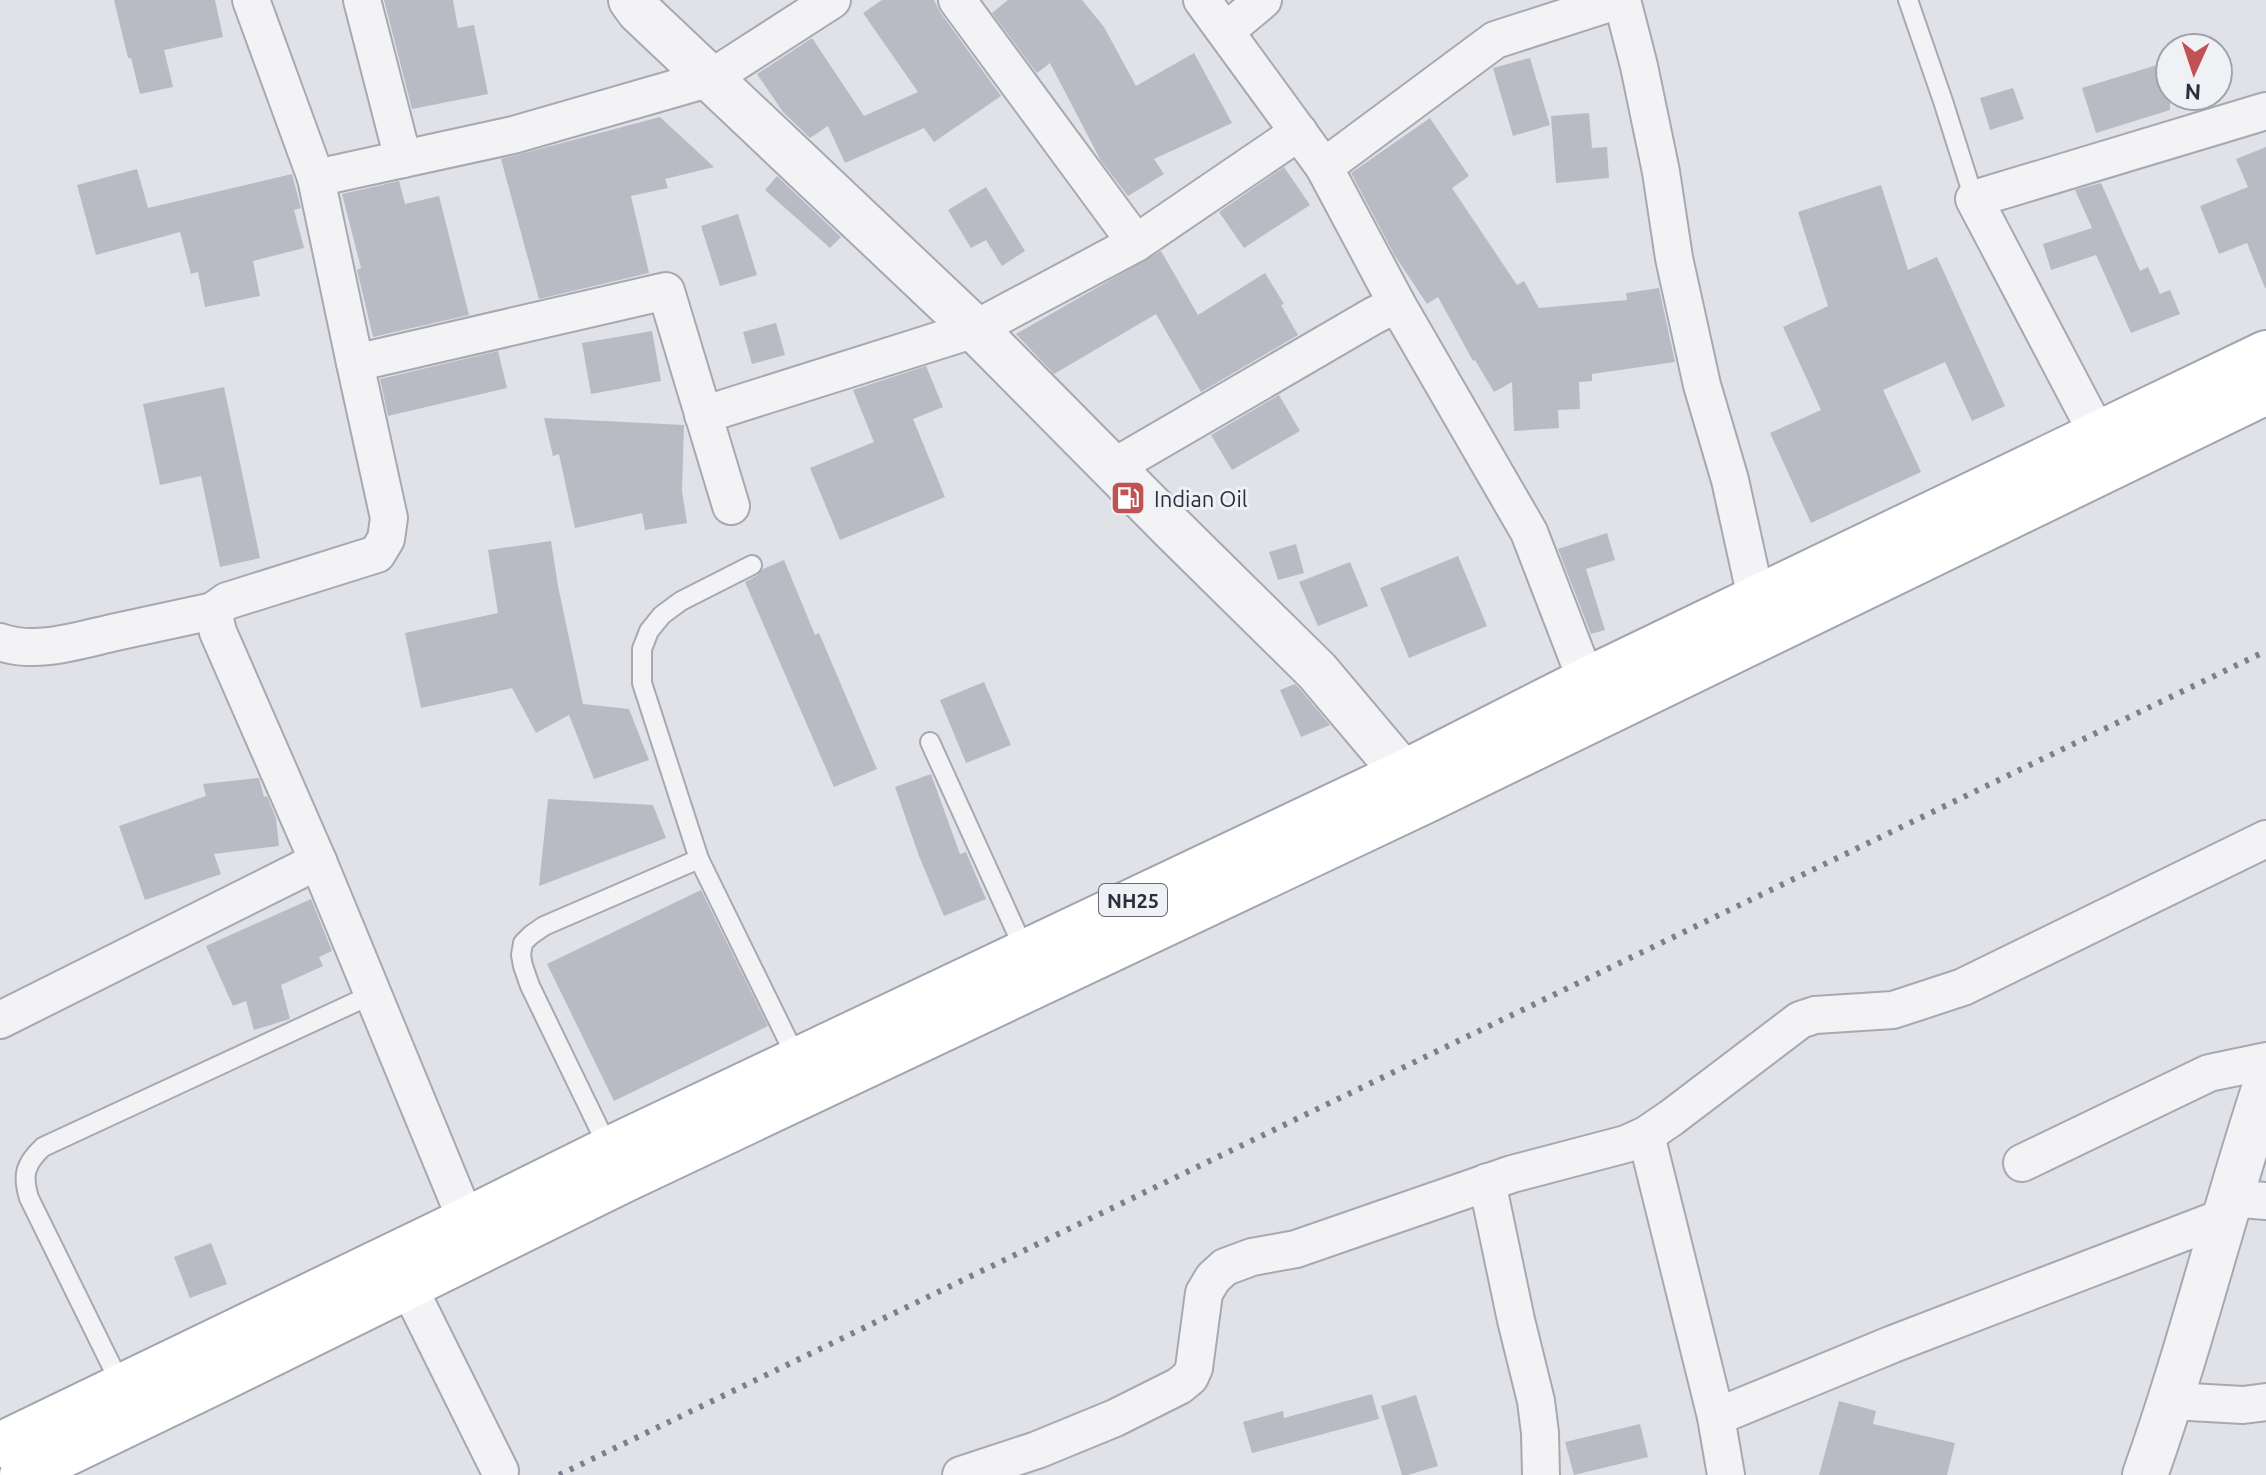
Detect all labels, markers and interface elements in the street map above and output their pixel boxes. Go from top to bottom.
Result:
north arrow [2154,32,2234,112]
text: N [2184,80,2202,105]
fuel station icon: Indian Oil [1109,479,1147,517]
place label: Indian Oil [1154,486,1248,511]
road number: NH25 [1099,884,1167,916]

